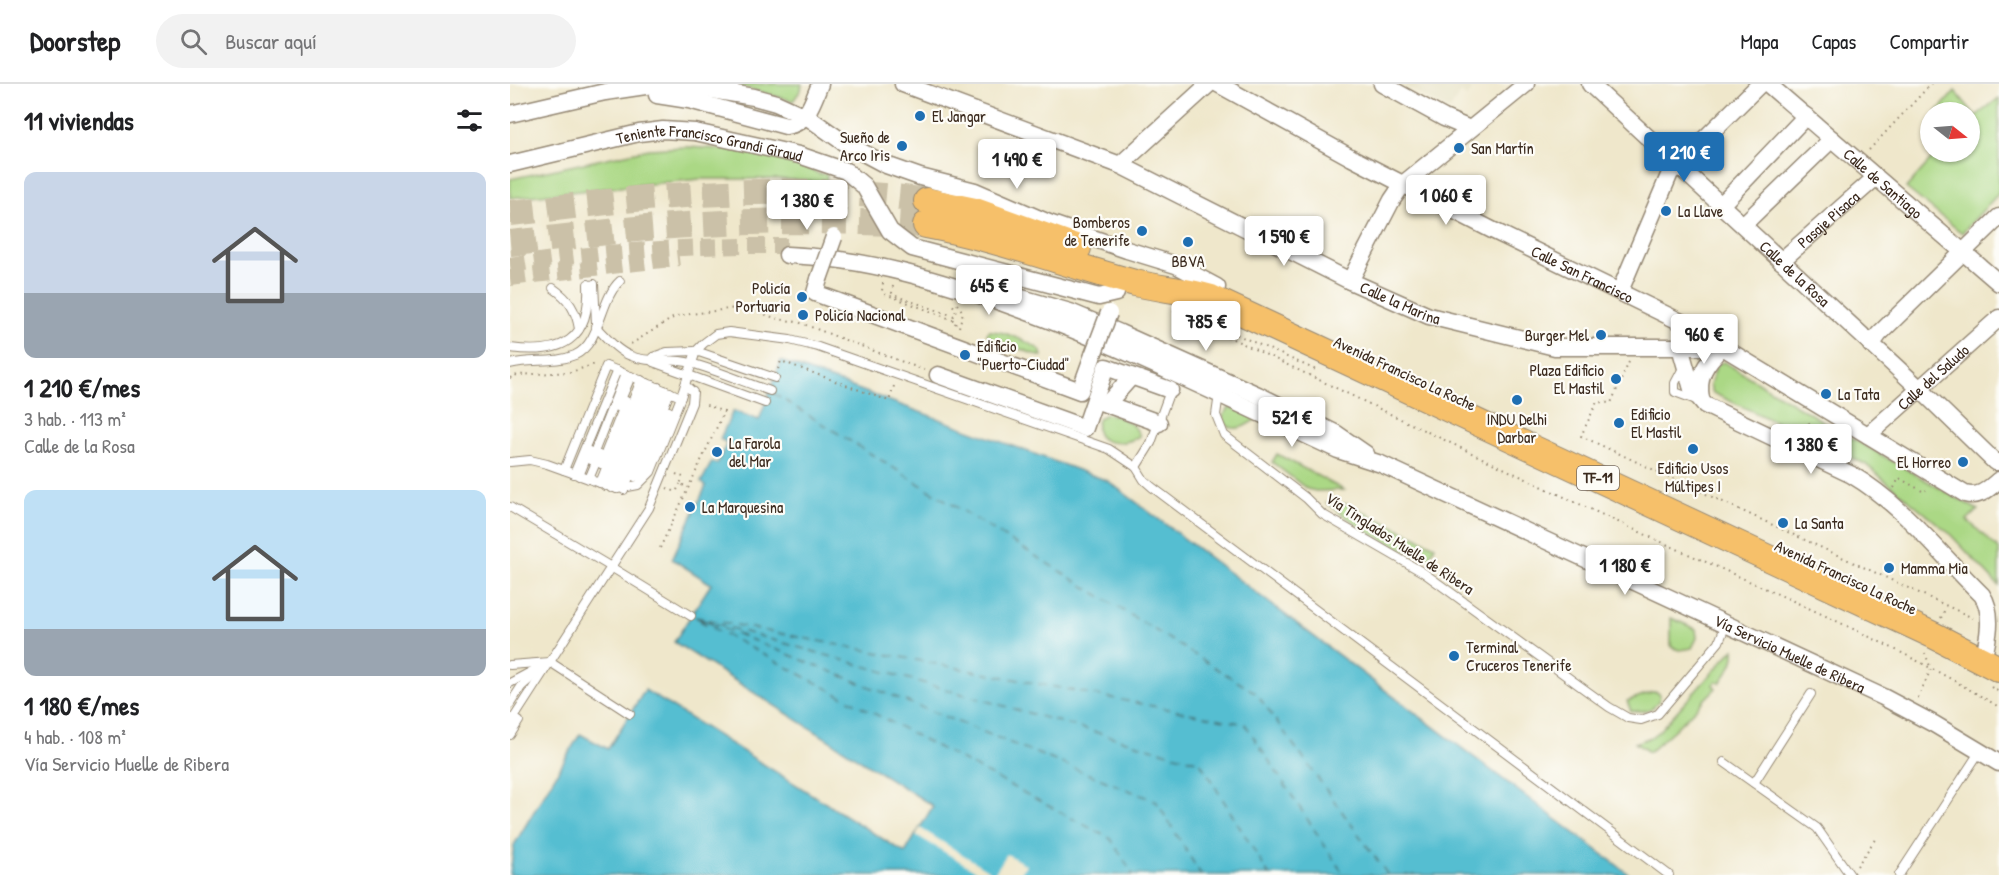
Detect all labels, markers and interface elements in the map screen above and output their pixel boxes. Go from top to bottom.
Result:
search box [156,14,576,68]
text: Doorstep [30,22,120,60]
icon: search [177,25,210,58]
text: Buscar aquí [225,26,317,56]
text: Mapa [1740,27,1778,56]
text: Capas [1811,27,1856,56]
text: Compartir [1889,27,1969,56]
north arrow [1920,102,1980,162]
map controls [1920,102,1980,162]
text: 11 viviendas [24,103,134,138]
icon: filters [453,104,486,137]
place label: El Jangar [932,105,986,127]
marker: El Jangar [913,109,927,123]
street label: Teniente Francisco Grandi Giraud [614,119,806,166]
place label: Sueño de Arco Iris [840,126,891,166]
pin: 1 210 € [1629,132,1739,183]
place label: San Martín [1471,137,1534,159]
text: 1 210 € [1658,138,1710,165]
marker: Sueño de Arco Iris [895,139,909,153]
pin: 1 490 € [962,139,1072,190]
marker: San Martín [1452,141,1466,155]
street label: Calle de Santiago [1839,143,1928,224]
text: 1 490 € [992,145,1042,172]
pin: 1 060 € [1391,175,1501,226]
pin: 1 380 € [752,180,862,231]
text: 1 060 € [1420,181,1472,208]
text: 1 380 € [781,186,833,213]
street label: Pasaje Pisaca [1792,186,1864,253]
place label: La Llave [1678,200,1724,222]
marker: La Llave [1659,204,1673,218]
icon: home [201,211,309,319]
place label: Bomberos de Tenerife [1064,211,1131,251]
pin: 1 590 € [1229,216,1339,267]
text: 1 590 € [1259,222,1309,249]
marker: Bomberos de Tenerife [1135,224,1149,238]
marker: BBVA [1181,235,1195,249]
street label: Calle de la Rosa [1755,235,1835,312]
street label: Calle San Francisco [1528,240,1638,308]
place label: BBVA [1171,250,1205,272]
pin: 645 € [947,265,1031,316]
text: 645 € [970,271,1008,298]
street label: Calle la Marina [1357,276,1442,329]
place label: Policía Portuaria [736,277,790,317]
marker: Policía Portuaria [795,290,809,304]
pin: 785 € [1164,301,1248,352]
place label: Policía Nacional [815,304,906,326]
text: 785 € [1185,307,1227,334]
marker: Policía Nacional [796,308,810,322]
pin: 960 € [1662,314,1746,365]
text: 960 € [1685,320,1723,347]
place label: Burger Mel [1525,324,1590,346]
marker: Burger Mel [1594,328,1608,342]
street label: Avenida Francisco La Roche [1330,330,1480,416]
place label: Edificio "Puerto-Ciudad" [977,335,1069,375]
street label: Calle del Saludo [1892,339,1974,415]
marker: Edificio "Puerto-Ciudad" [958,348,972,362]
place label: Plaza Edificio El Mastil [1529,359,1605,399]
text: 1 210 €/mes [24,370,140,405]
marker: Plaza Edificio El Mastil [1609,372,1623,386]
place label: La Tata [1838,383,1879,405]
marker: La Tata [1819,387,1833,401]
marker: INDU Delhi Darbar [1510,393,1524,407]
pin: 521 € [1250,397,1334,448]
text: 521 € [1272,403,1312,430]
place label: Edificio El Mastil [1631,403,1682,443]
text: 3 hab. · 113 m² [24,405,126,432]
place label: INDU Delhi Darbar [1487,408,1547,448]
marker: Edificio El Mastil [1612,416,1626,430]
pin: 1 380 € [1756,424,1866,475]
text: 1 380 € [1785,430,1837,457]
text: Calle de la Rosa [24,432,135,459]
place label: La Farola del Mar [729,432,780,472]
marker: Edificio Usos Múltipes I [1686,442,1700,456]
marker: La Farola del Mar [710,445,724,459]
place label: El Horreo [1897,451,1952,473]
marker: El Horreo [1956,455,1970,469]
place label: Edificio Usos Múltipes I [1658,457,1728,497]
road number: TF-11 [1577,466,1619,490]
street label: Vía Tinglados Muelle de Ribera [1322,487,1478,599]
place label: La Marquesina [702,496,783,518]
marker: La Marquesina [683,500,697,514]
place label: La Santa [1795,512,1844,534]
marker: La Santa [1776,516,1790,530]
icon: home [201,529,309,637]
street label: Avenida Francisco La Roche [1771,534,1921,620]
pin: 1 180 € [1570,545,1680,596]
text: 1 180 € [1600,551,1650,578]
place label: Mamma Mia [1901,557,1968,579]
marker: Mamma Mia [1882,561,1896,575]
street label: Vía Servicio Muelle de Ribera [1711,609,1869,698]
place label: Terminal Cruceros Tenerife [1466,636,1572,676]
marker: Terminal Cruceros Tenerife [1447,649,1461,663]
text: 1 180 €/mes [24,688,139,723]
text: 4 hab. · 108 m² [24,723,126,750]
text: Vía Servicio Muelle de Ribera [24,750,229,777]

